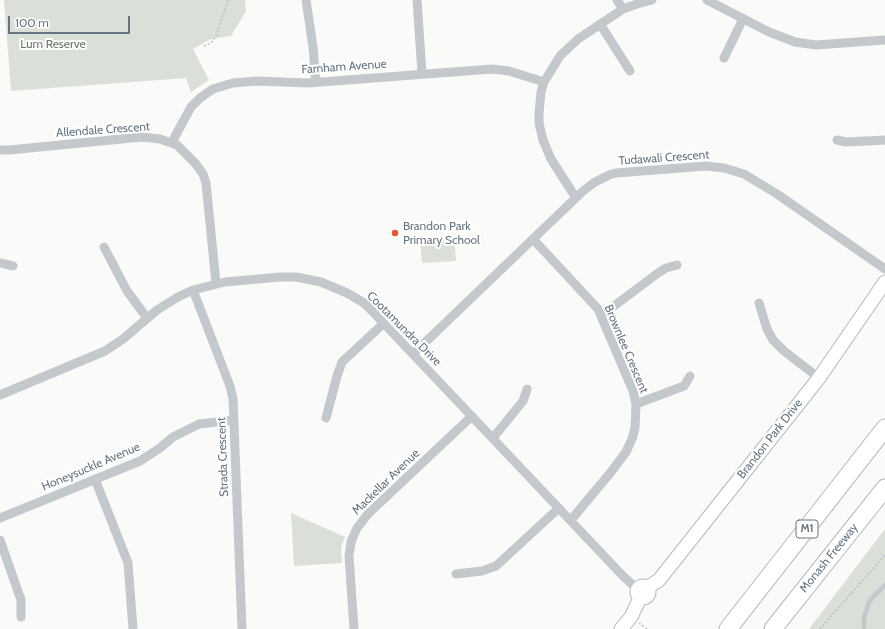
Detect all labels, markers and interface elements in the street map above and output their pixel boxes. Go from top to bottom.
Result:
scale bar [10,8,132,34]
text: 100 m [15,15,49,30]
park label: Lum Reserve [20,37,86,51]
street label: Farnham Avenue [301,57,387,77]
street label: Allendale Crescent [56,120,150,140]
street label: Tudawali Crescent [618,148,710,168]
place label: Brandon Park Primary School [403,219,480,247]
marker: Brandon Park Primary School [390,228,400,238]
street label: Cootamundra Drive [364,289,444,369]
street label: Brownlee Crescent [601,303,651,395]
street label: Brandon Park Drive [734,396,806,482]
street label: Strada Crescent [214,417,232,497]
street label: Honeysuckle Avenue [40,440,142,494]
street label: Mackellar Avenue [349,446,423,518]
road number: M1 [796,520,818,538]
street label: Monash Freeway [797,521,861,595]

